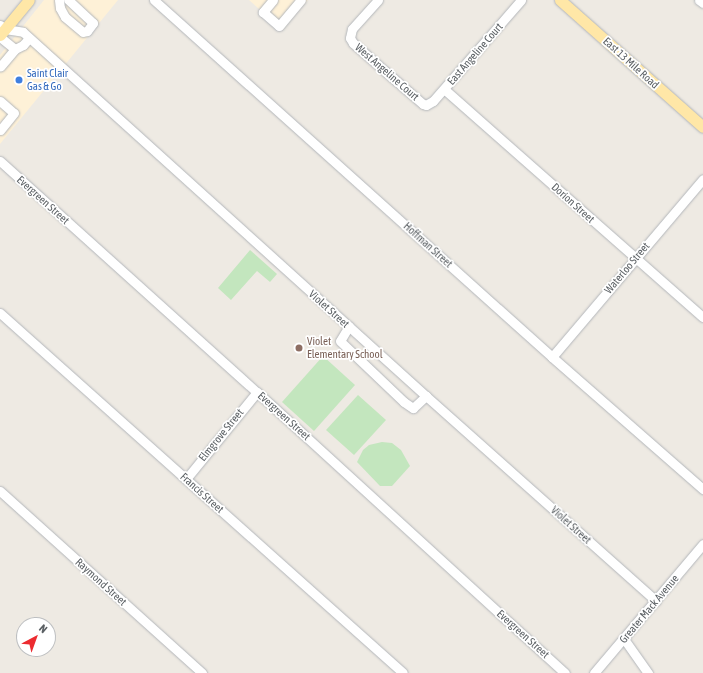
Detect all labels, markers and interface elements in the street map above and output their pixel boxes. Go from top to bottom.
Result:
street label: East Angeline Court [445,20,505,88]
street label: East 13 Mile Road [600,35,662,91]
street label: West Angeline Court [352,41,422,103]
place label: Saint Clair Gas & Go [27,67,68,93]
marker: Saint Clair Gas & Go [14,75,24,85]
street label: Evergreen Street [14,173,72,227]
street label: Dorion Street [549,180,597,226]
street label: Hoffman Street [401,220,455,270]
street label: Waterloo Street [602,240,652,296]
street label: Violet Street [306,287,352,331]
place label: Violet Elementary School [307,335,383,361]
marker: Violet Elementary School [294,343,304,353]
street label: Evergreen Street [255,389,313,443]
street label: Elmgrove Street [196,406,246,464]
street label: Francis Street [178,470,226,516]
street label: Violet Street [548,503,594,547]
street label: Raymond Street [73,556,129,608]
street label: Greater Mack Avenue [617,572,681,646]
street label: Evergreen Street [494,607,552,661]
north arrow [16,617,56,657]
text: N [37,622,50,635]

